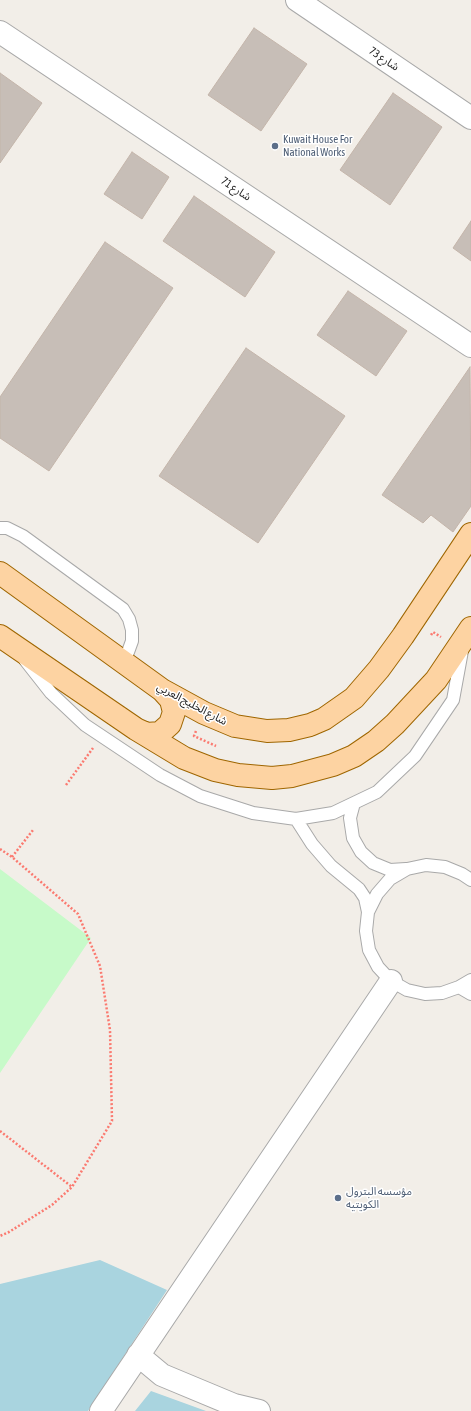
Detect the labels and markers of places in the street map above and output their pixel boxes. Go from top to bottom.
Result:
place label: Kuwait House For National Works [283,133,352,159]
marker: Kuwait House For National Works [270,141,280,151]
place label: مؤسسه البترول الكويتيه [346,1185,412,1211]
marker: مؤسسه البترول الكويتيه [333,1193,343,1203]

